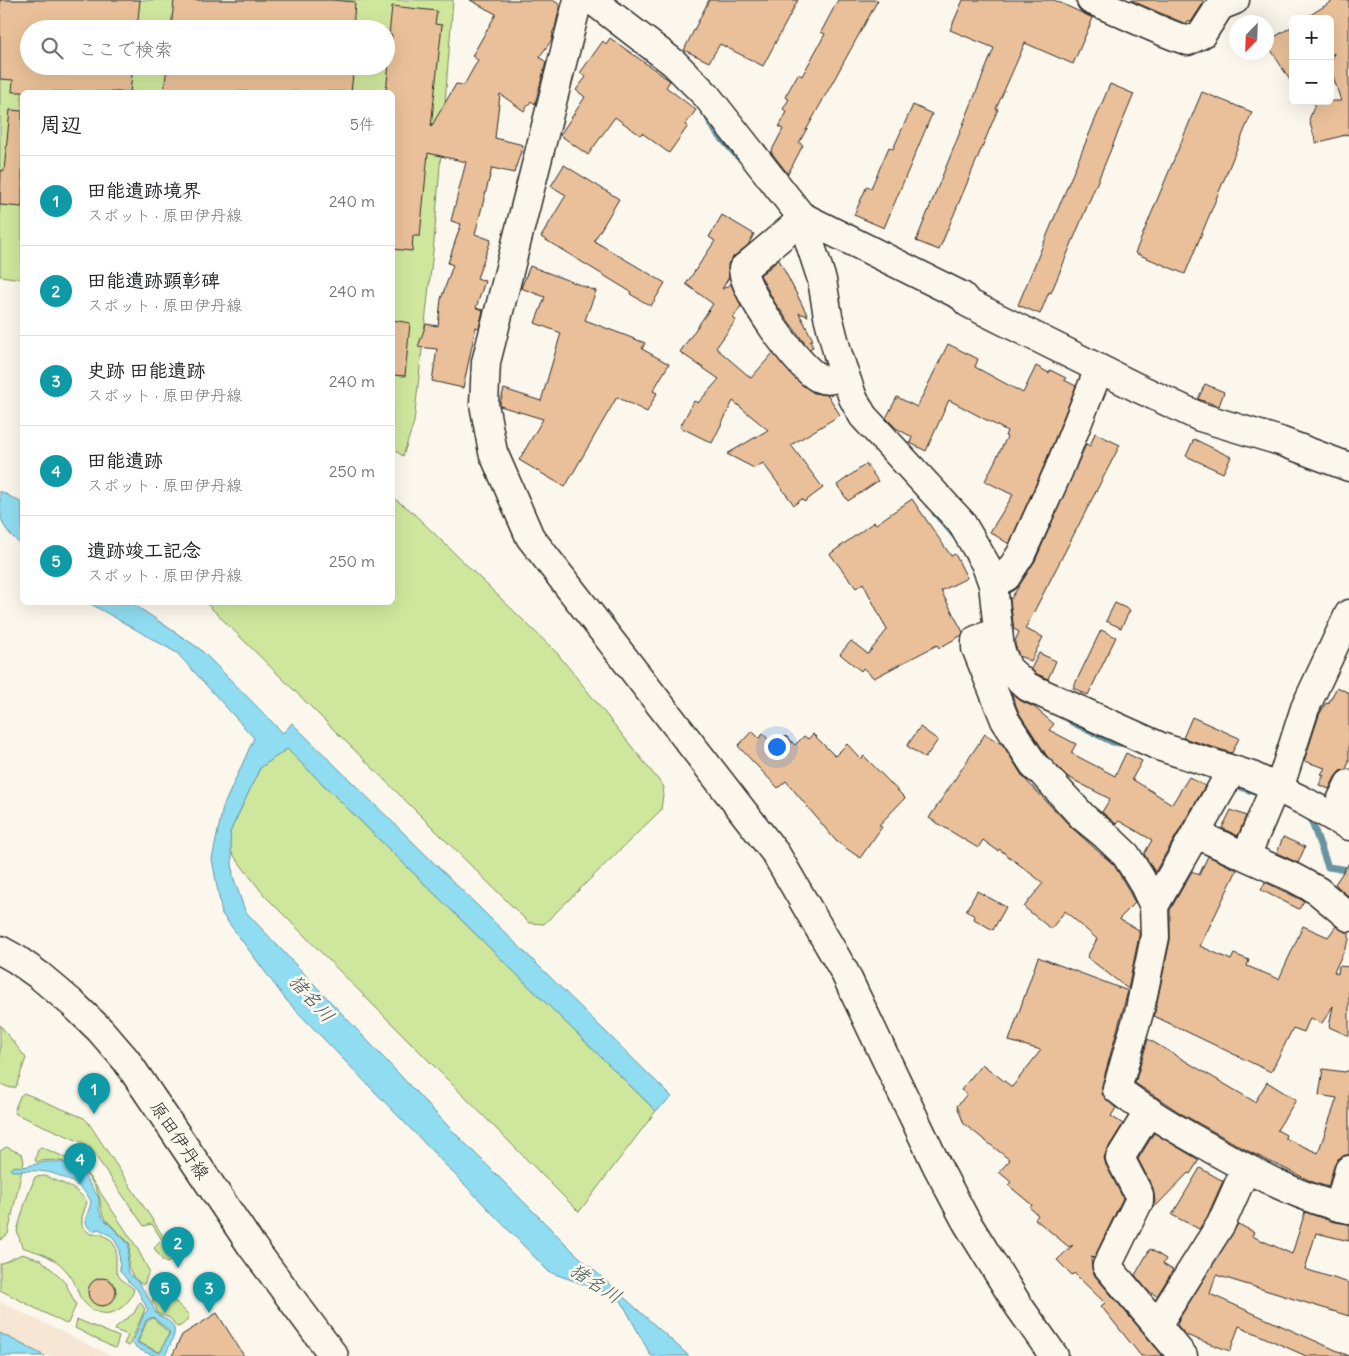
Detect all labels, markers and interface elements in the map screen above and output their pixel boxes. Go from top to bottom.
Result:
north arrow [1229,15,1274,60]
map controls [1289,15,1334,105]
button: + [1289,15,1334,60]
search box [20,20,395,75]
icon: search [38,34,66,62]
text: ここで検索 [78,37,173,61]
button: − [1289,60,1334,105]
text: 周辺 [40,111,82,138]
text: 5件 [350,114,375,134]
text: 田能遺跡境界 [87,178,201,202]
text: 1 [53,191,59,211]
text: 240 m [329,191,375,211]
text: スポット · 原田伊丹線 [87,205,242,225]
text: 田能遺跡顕彰碑 [87,268,220,292]
text: 2 [52,281,60,301]
text: 240 m [329,281,375,301]
text: スポット · 原田伊丹線 [87,295,242,315]
text: 史跡 田能遺跡 [87,358,206,382]
text: 3 [51,371,61,391]
text: 240 m [329,371,375,391]
text: スポット · 原田伊丹線 [87,385,242,405]
text: 田能遺跡 [87,448,163,472]
text: 4 [51,461,61,481]
text: 250 m [329,461,375,481]
text: スポット · 原田伊丹線 [87,475,242,495]
text: 遺跡竣工記念 [87,538,201,562]
text: 5 [51,551,61,571]
text: 250 m [329,551,375,571]
text: スポット · 原田伊丹線 [87,565,242,585]
your location [764,734,790,760]
water label: 猪名川 [284,969,340,1027]
pin: 1 [78,1073,110,1114]
street label: 原田伊丹線 [145,1096,215,1184]
pin: 4 [64,1143,96,1184]
pin: 2 [162,1227,194,1268]
water label: 猪名川 [566,1257,626,1309]
pin: 5 [149,1272,181,1313]
pin: 3 [193,1272,225,1313]

